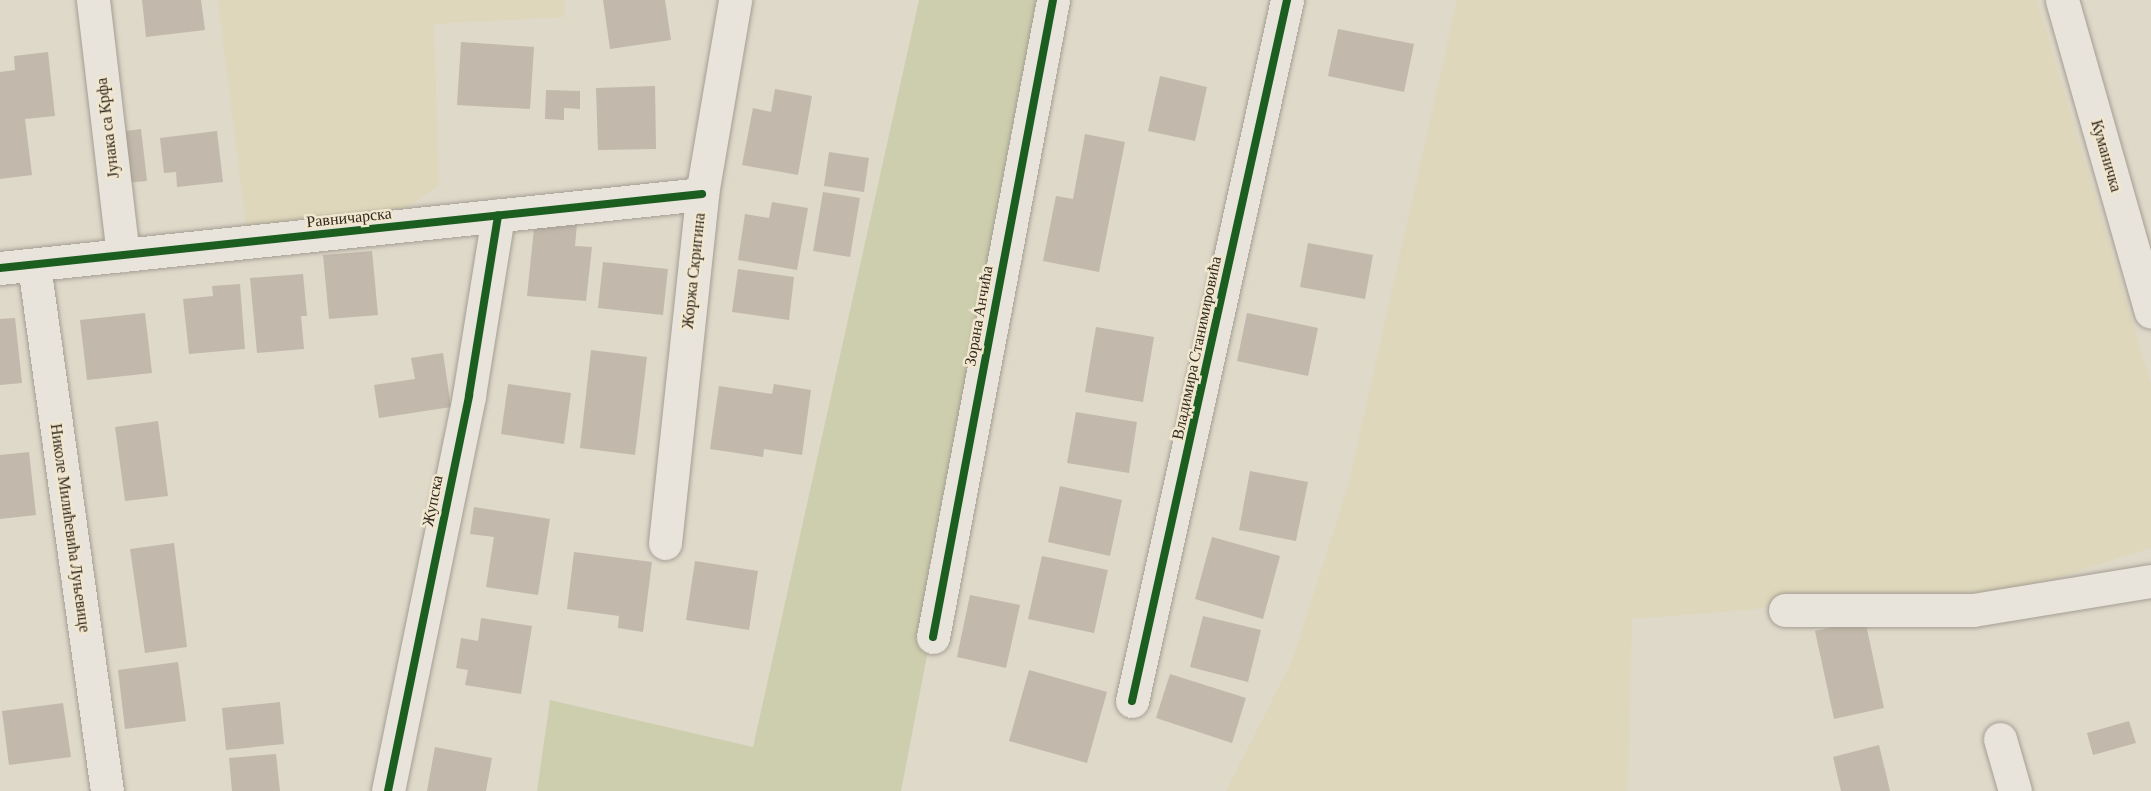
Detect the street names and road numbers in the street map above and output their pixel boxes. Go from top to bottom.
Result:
street label: Јунака са Крфа [92,77,124,179]
street label: Куманичка [2087,118,2125,194]
street label: Равничарска [305,204,393,232]
street label: Жоржа Скригина [678,212,710,330]
street label: Владимира Станимировића [1168,255,1226,441]
street label: Зорана Анчића [961,264,997,368]
street label: Николе Милићевића Луњевице [46,422,94,634]
street label: Жупска [419,474,447,528]

